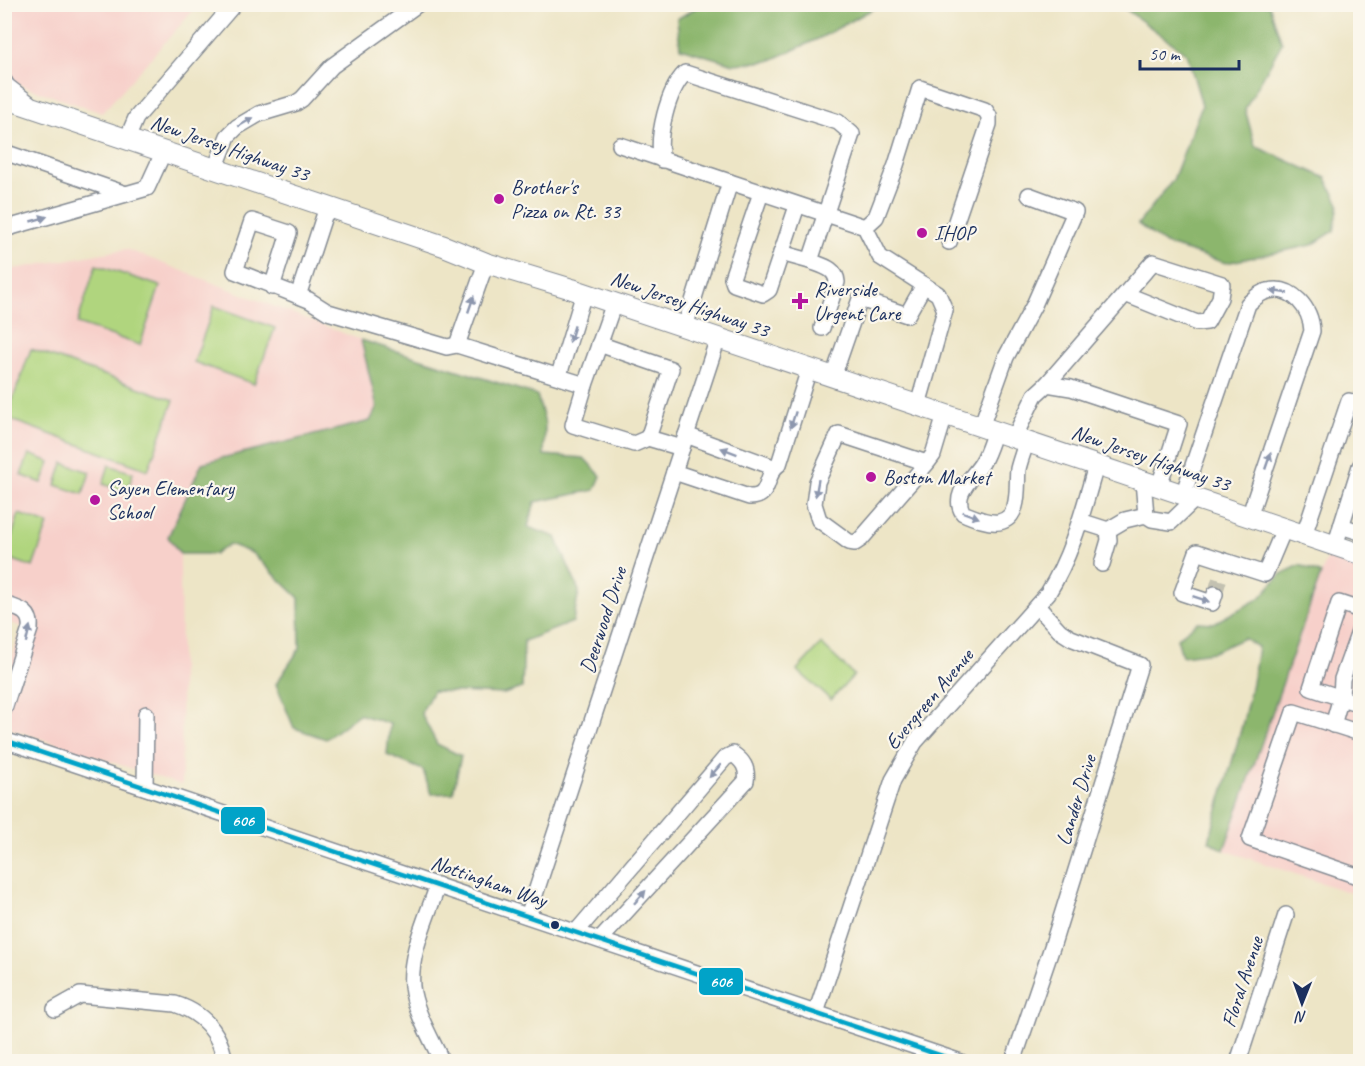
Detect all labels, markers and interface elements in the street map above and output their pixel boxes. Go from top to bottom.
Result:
scale bar [1140,33,1239,71]
text: 50 m [1149,43,1182,65]
street label: New Jersey Highway 33 [147,109,314,188]
one-way arrow [238,117,255,127]
place label: Brother's Pizza on Rt. 33 [511,174,622,224]
marker: Brother's Pizza on Rt. 33 [492,192,506,206]
one-way arrow [30,214,48,223]
place label: IHOP [934,220,978,246]
marker: IHOP [915,226,929,240]
street label: New Jersey Highway 33 [607,265,774,344]
place label: Riverside Urgent Care [814,276,902,326]
one-way arrow [1269,287,1288,296]
marker: Riverside Urgent Care [791,292,809,310]
one-way arrow [467,295,477,313]
one-way arrow [567,325,576,343]
one-way arrow [788,411,797,429]
street label: New Jersey Highway 33 [1068,419,1235,498]
one-way arrow [720,446,738,456]
one-way arrow [1263,452,1273,470]
place label: Boston Market [883,464,993,490]
marker: Boston Market [864,470,878,484]
place label: Sayen Elementary School [107,475,236,525]
one-way arrow [812,478,821,497]
marker: Sayen Elementary School [88,493,102,507]
one-way arrow [962,511,980,520]
street label: Deerwood Drive [574,562,633,676]
one-way arrow [1192,595,1210,605]
one-way arrow [24,625,34,643]
street label: Evergreen Avenue [879,642,979,755]
street label: Lander Drive [1050,750,1103,848]
one-way arrow [709,763,722,778]
line badge: 606 [220,806,266,835]
text: 606 [232,811,256,831]
street label: Nottingham Way [428,849,552,914]
one-way arrow [633,890,646,905]
unlabelled marker [549,919,561,931]
street label: Floral Avenue [1215,932,1269,1031]
line badge: 606 [698,967,744,996]
text: 606 [710,972,734,992]
north arrow [1272,973,1332,1033]
text: N [1294,1007,1307,1027]

